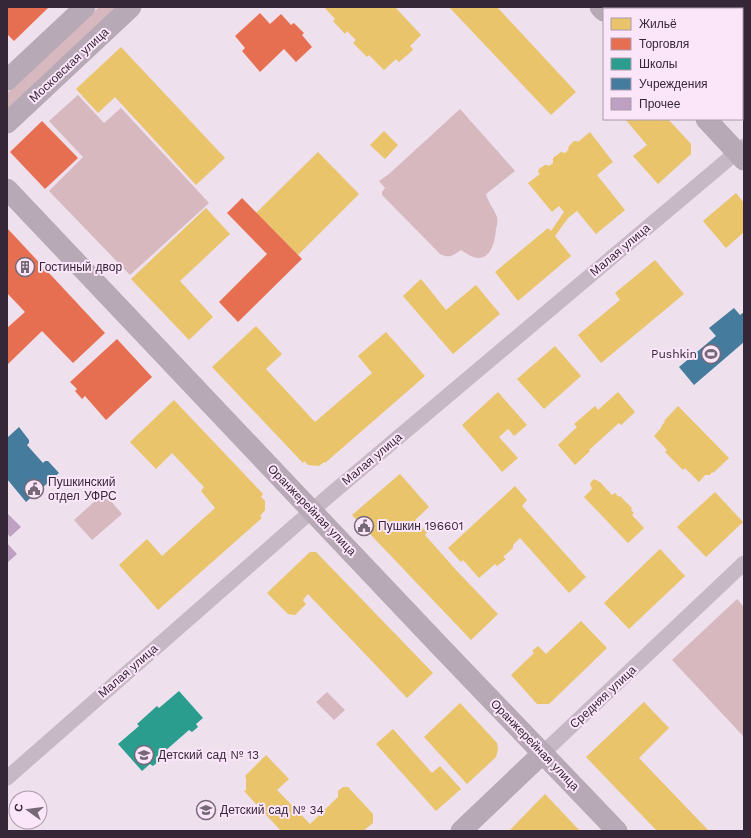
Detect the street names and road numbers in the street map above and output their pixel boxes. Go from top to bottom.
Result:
street label: Московская улица [27,25,112,105]
street label: Малая улица [587,221,653,279]
street label: Малая улица [339,430,405,488]
street label: Оранжерейная улица [265,462,359,559]
street label: Малая улица [95,641,161,701]
street label: Средняя улица [567,663,639,731]
street label: Оранжерейная улица [488,697,582,794]

